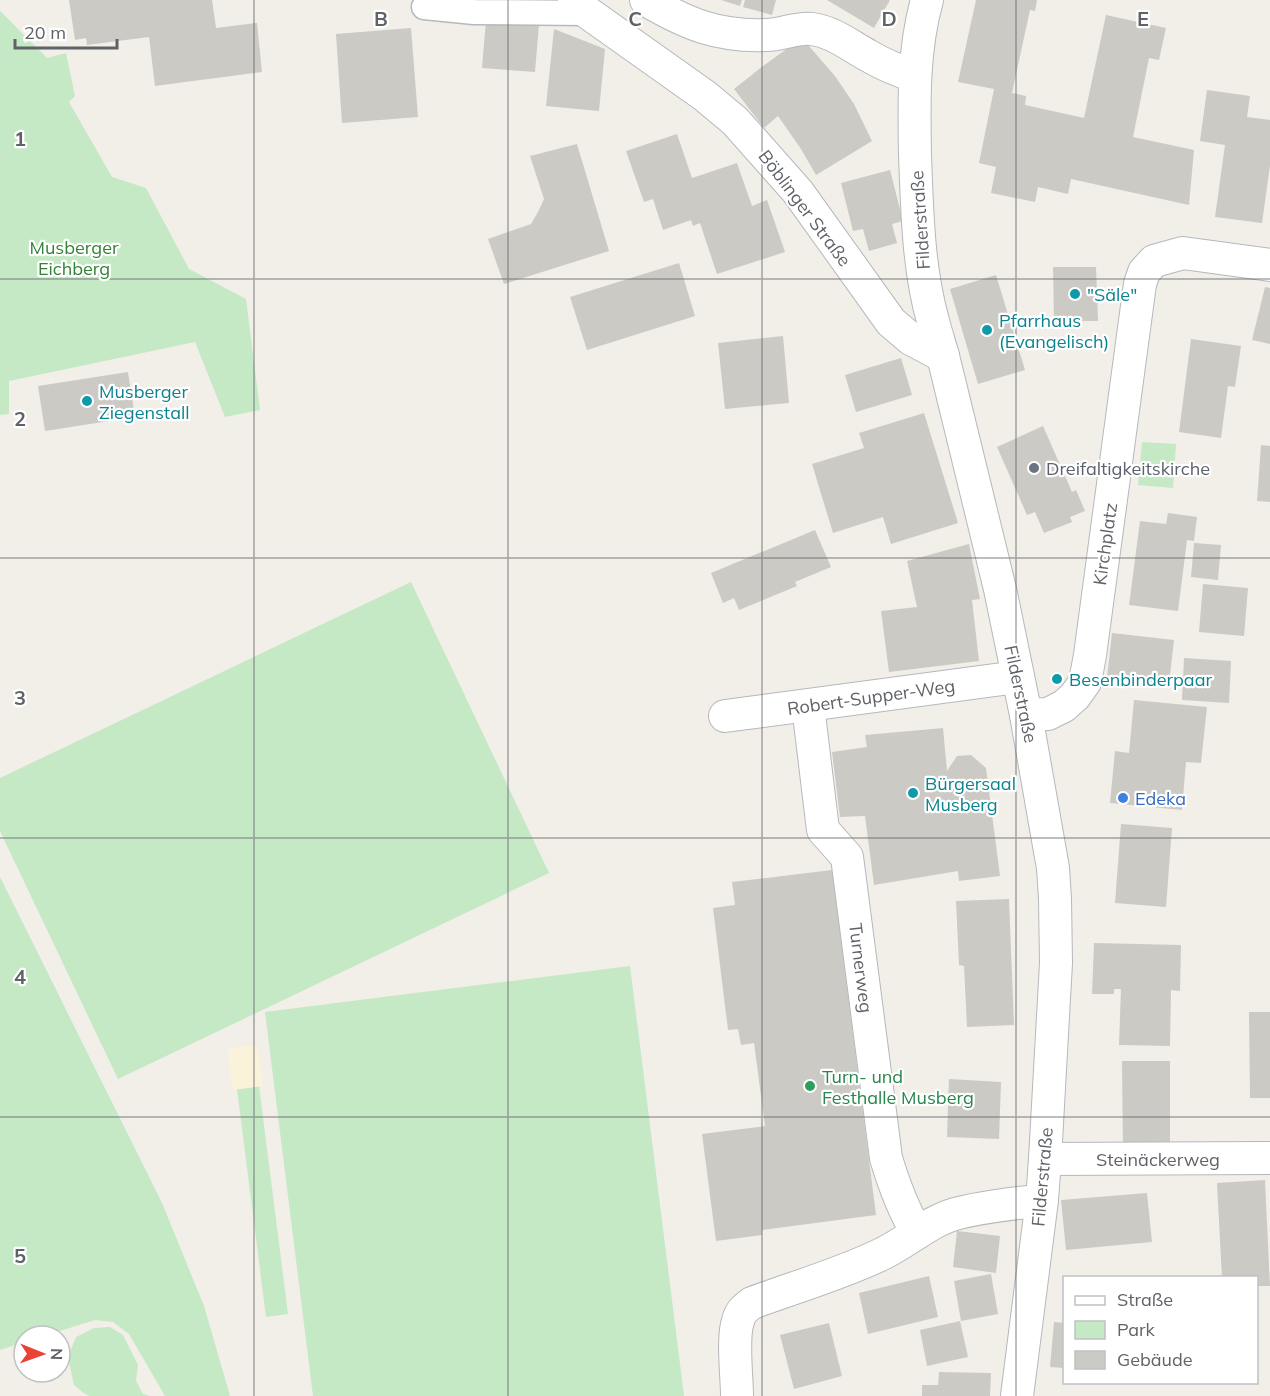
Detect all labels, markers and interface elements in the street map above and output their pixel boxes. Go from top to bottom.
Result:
text: B [374,6,388,31]
text: C [628,6,642,31]
text: D [881,6,897,31]
text: E [1137,6,1149,31]
scale bar [15,12,117,50]
text: 20 m [24,21,66,44]
text: 1 [14,126,26,151]
street label: Böblinger Straße [754,145,856,271]
street label: Filderstraße [905,170,935,270]
park label: Musberger Eichberg [30,236,119,280]
place label: "Säle" [1087,283,1137,306]
marker: "Säle" [1068,287,1082,301]
place label: Pfarrhaus (Evangelisch) [999,309,1109,353]
marker: Pfarrhaus (Evangelisch) [980,323,994,337]
place label: Musberger Ziegenstall [99,380,190,424]
marker: Musberger Ziegenstall [80,394,94,408]
text: 2 [14,406,26,431]
place label: Dreifaltigkeitskirche [1046,457,1210,480]
marker: Dreifaltigkeitskirche [1027,461,1041,475]
street label: Kirchplatz [1088,501,1122,587]
street label: Filderstraße [999,643,1043,745]
place label: Besenbinderpaar [1069,668,1212,691]
marker: Besenbinderpaar [1050,672,1064,686]
street label: Robert-Supper-Weg [786,674,956,720]
text: 3 [14,685,26,710]
place label: Bürgersaal Musberg [925,772,1016,816]
marker: Bürgersaal Musberg [906,786,920,800]
place label: Edeka [1135,787,1186,810]
marker: Edeka [1116,791,1130,805]
street label: Turnerweg [844,922,878,1014]
text: 4 [14,964,26,989]
place label: Turn- und Festhalle Musberg [822,1065,974,1109]
marker: Turn- und Festhalle Musberg [803,1079,817,1093]
street label: Filderstraße [1026,1127,1058,1227]
street label: Steinäckerweg [1096,1148,1220,1171]
text: 5 [14,1243,26,1268]
legend [1063,1276,1258,1384]
text: Straße [1117,1288,1173,1311]
text: Park [1117,1318,1156,1341]
north arrow [12,1324,72,1384]
text: N [47,1348,67,1360]
text: Gebäude [1117,1348,1193,1371]

